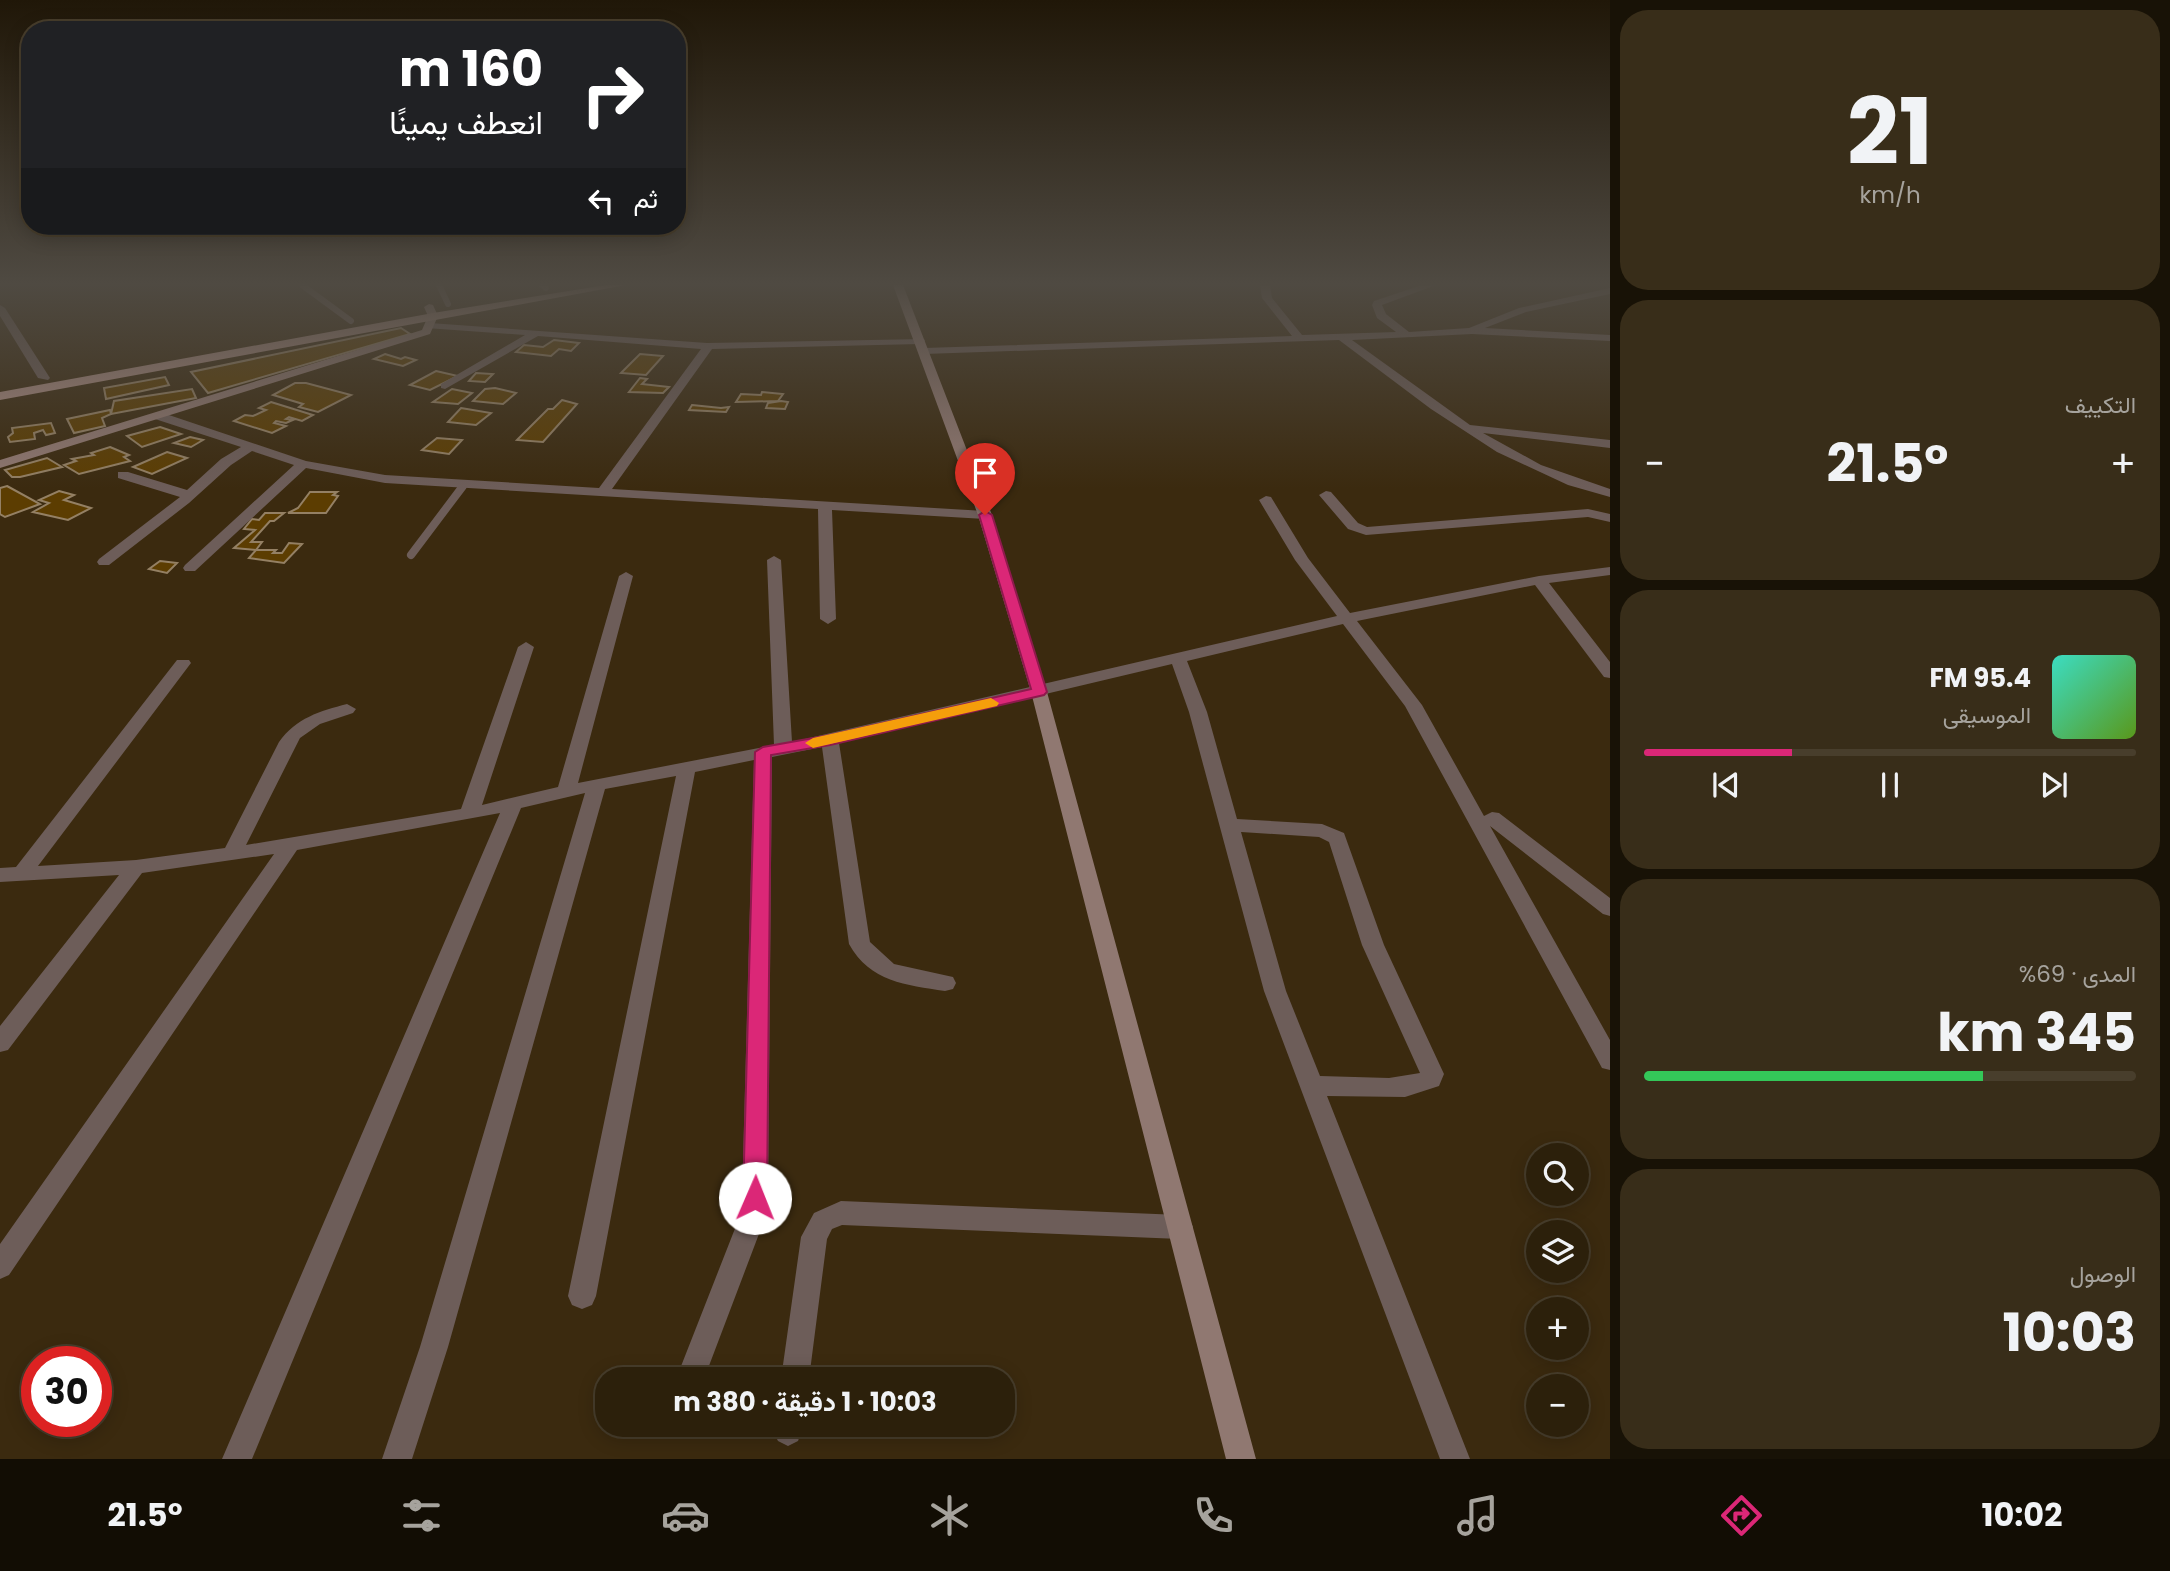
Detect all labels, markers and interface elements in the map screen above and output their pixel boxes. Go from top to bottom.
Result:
text: 160 m [399,35,543,103]
icon: right [567,49,658,140]
text: 21 [1847,68,1933,196]
text: انعطف يمينًا [389,100,543,145]
text: km/h [1859,179,1921,211]
text: ثم [634,181,658,217]
icon: left [582,182,620,220]
text: التكييف [2065,389,2136,421]
text: 21.5° [1827,427,1948,500]
text: − [1644,437,1665,490]
text: + [2110,437,2136,490]
pin [955,443,1015,515]
icon: arrive [966,454,1004,492]
text: 95.4 FM [1930,660,2031,696]
text: الموسيقى [1943,699,2031,731]
icon: previous [1707,766,1745,804]
icon: pause [1871,766,1909,804]
icon: next [2035,766,2073,804]
text: المدى · 69% [2019,958,2136,990]
text: 345 km [1937,996,2136,1069]
map controls [1526,1143,1589,1437]
button: search [1526,1143,1589,1206]
position arrow [718,1161,792,1235]
button: layers [1526,1220,1589,1283]
text: الوصول [2070,1258,2136,1290]
text: 10:03 [2002,1296,2136,1369]
button: + [1526,1297,1589,1360]
speed limit sign: 30 [21,1346,112,1437]
button: − [1526,1374,1589,1437]
text: 10:03 · 1 دقيقة · 380 m [673,1384,937,1420]
icon: filters [397,1491,446,1540]
icon: car [661,1491,710,1540]
icon: climate [925,1491,974,1540]
icon: phone [1189,1491,1238,1540]
icon: music [1453,1491,1502,1540]
icon: directions [1717,1491,1766,1540]
text: 21.5° [108,1492,183,1537]
text: 10:02 [1981,1492,2063,1537]

